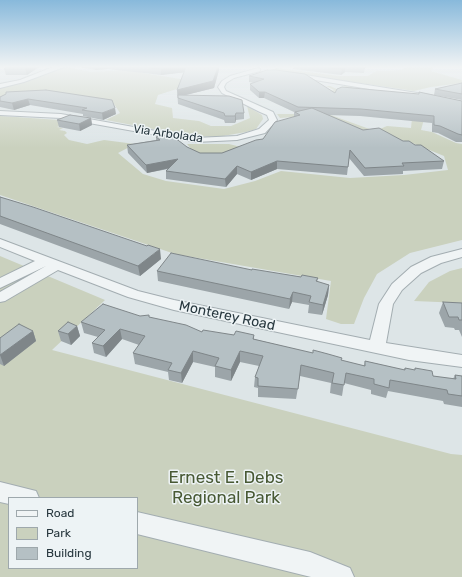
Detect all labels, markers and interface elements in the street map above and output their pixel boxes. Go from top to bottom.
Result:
street label: Via Arbolada [132,122,204,146]
street label: Monterey Road [177,298,277,334]
park label: Ernest E. Debs Regional Park [169,468,283,508]
legend [8,497,138,569]
text: Road [46,506,74,520]
text: Park [46,526,71,540]
text: Building [46,546,92,560]

